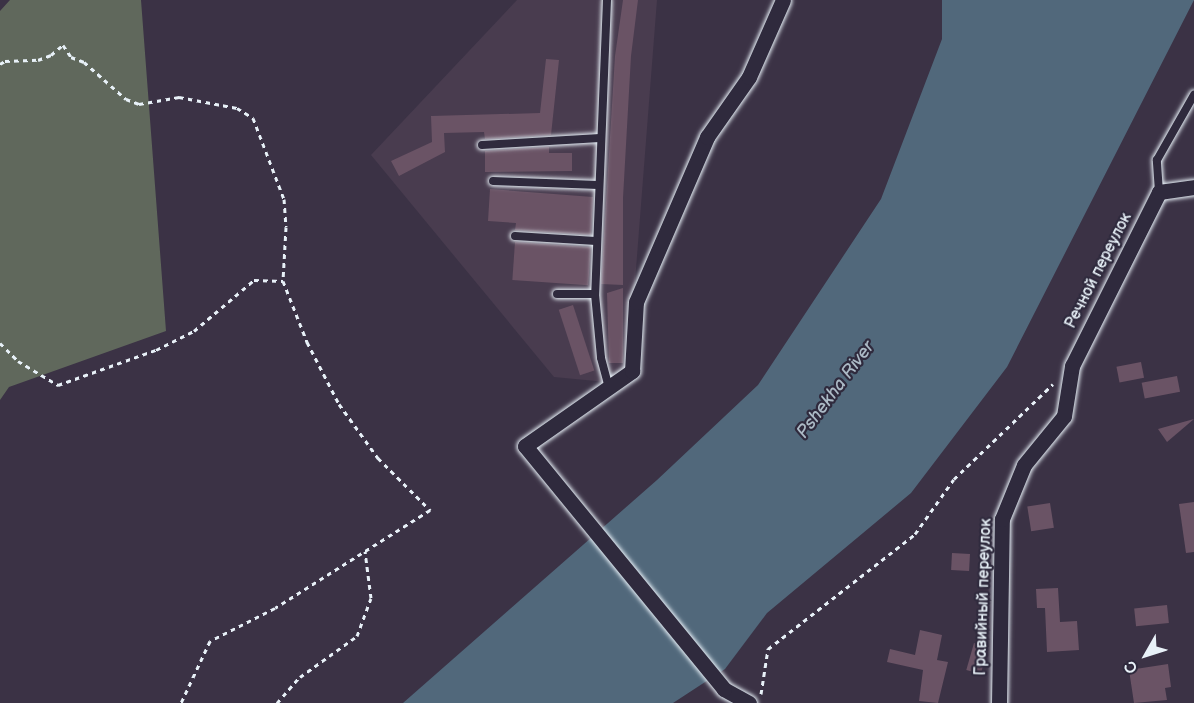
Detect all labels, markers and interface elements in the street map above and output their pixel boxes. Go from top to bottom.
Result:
street label: Речной переулок [1061,210,1137,332]
water label: Pshekha River [792,337,880,443]
street label: Гравийный переулок [972,518,996,676]
north arrow [1116,625,1176,685]
text: С [1121,656,1143,677]

